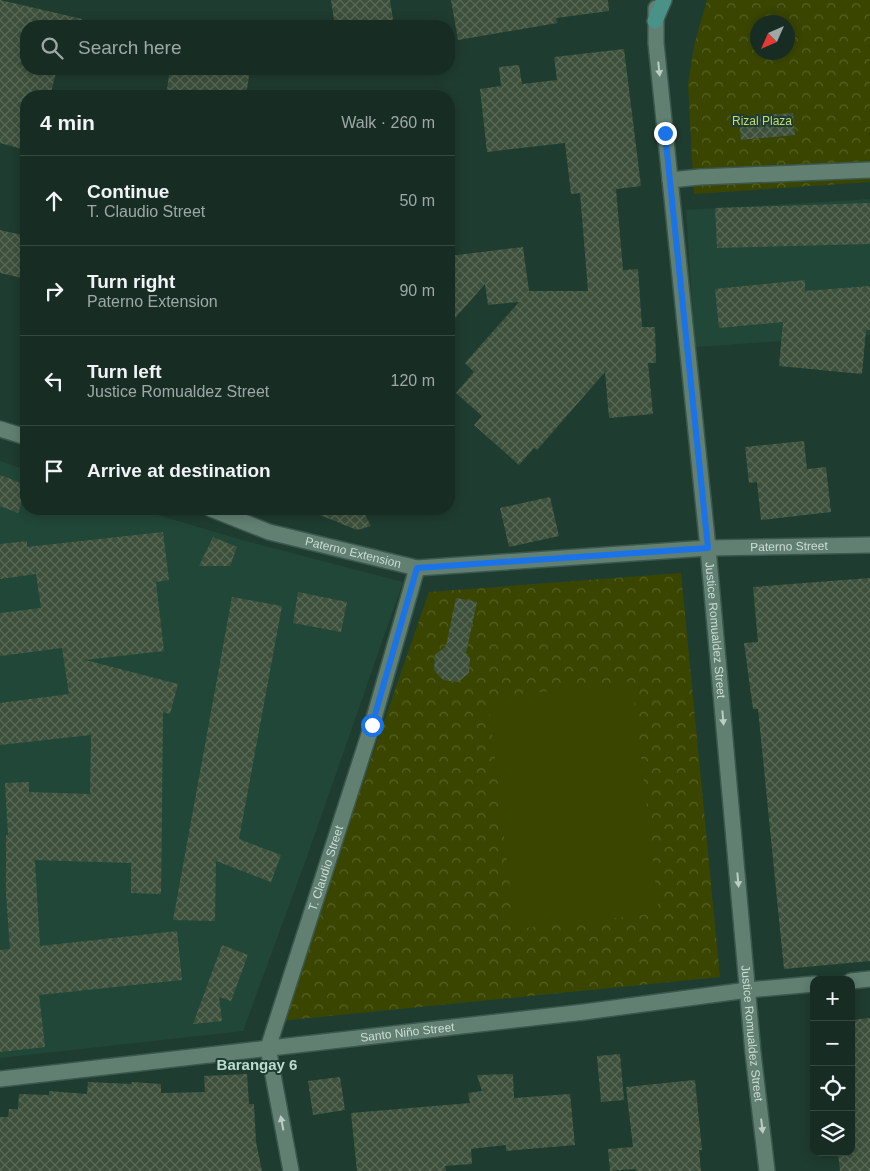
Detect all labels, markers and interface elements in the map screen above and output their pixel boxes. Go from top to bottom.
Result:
north arrow [750,15,795,60]
search box [20,20,455,75]
icon: search [38,34,66,62]
text: Search here [78,37,182,58]
one-way arrow [655,61,663,77]
text: 4 min [40,111,95,134]
text: Walk · 260 m [341,114,435,131]
park label: Rizal Plaza [732,114,792,128]
route end [654,122,677,145]
text: Continue [87,181,169,202]
icon: ahead [40,187,68,215]
text: 50 m [399,192,435,209]
text: T. Claudio Street [87,203,205,220]
text: Turn right [87,271,175,292]
icon: right [40,277,68,305]
text: 90 m [399,282,435,299]
text: Paterno Extension [87,293,218,310]
text: Turn left [87,361,162,382]
icon: left [40,367,68,395]
text: 120 m [391,372,435,389]
text: Justice Romualdez Street [87,383,269,400]
icon: arrive [40,457,68,485]
text: Arrive at destination [87,460,271,481]
street label: Paterno Extension [304,534,403,571]
street label: Paterno Street [750,539,829,554]
street label: Justice Romualdez Street [702,561,728,699]
one-way arrow [720,710,728,726]
route start [361,714,384,737]
street label: T. Claudio Street [306,823,346,913]
one-way arrow [734,872,742,888]
street label: Justice Romualdez Street [738,965,766,1103]
map controls [810,976,855,1156]
button: + [810,976,855,1021]
street label: Santo Niño Street [359,1020,456,1045]
button: − [810,1021,855,1066]
district label: Barangay 6 [217,1056,297,1073]
button: locate [810,1066,855,1111]
button: layers [810,1111,855,1156]
one-way arrow [277,1115,285,1131]
one-way arrow [758,1118,766,1134]

